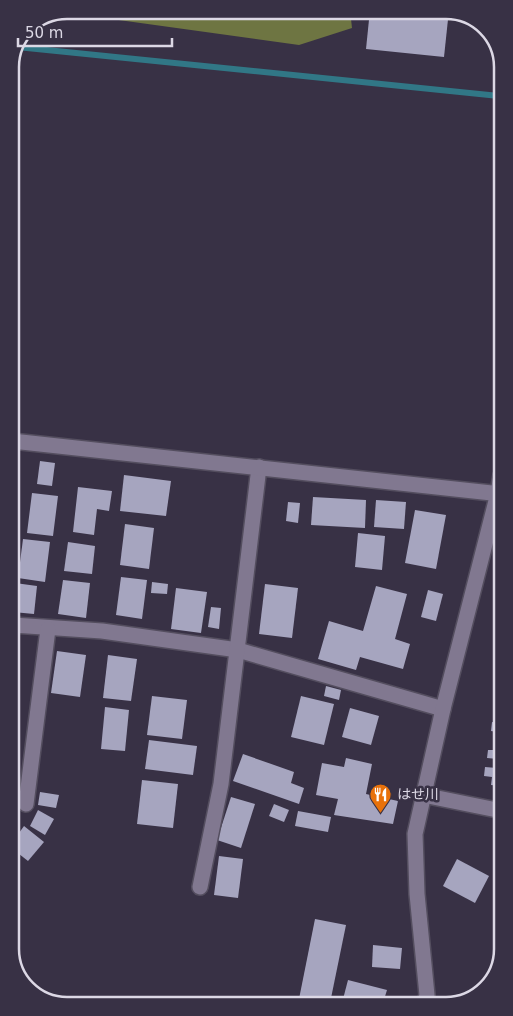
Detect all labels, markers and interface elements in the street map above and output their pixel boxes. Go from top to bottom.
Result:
scale bar [18,15,171,47]
text: 50 m [25,24,63,42]
restaurant icon: はせ川 [369,782,393,813]
place label: はせ川 [397,786,439,802]

